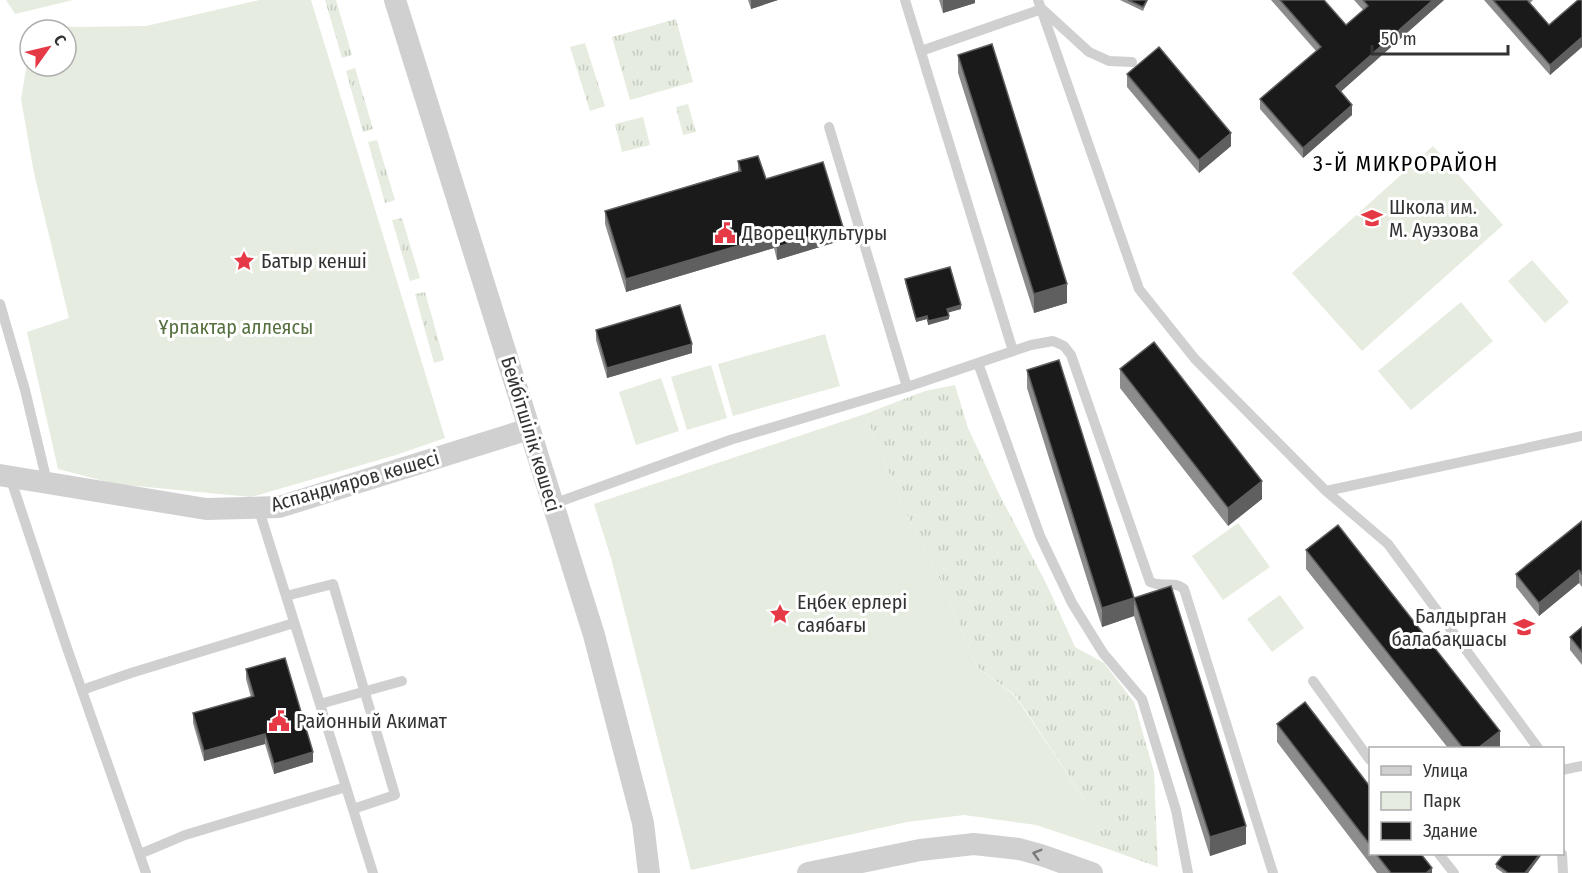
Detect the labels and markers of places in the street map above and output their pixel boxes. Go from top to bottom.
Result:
place label: Школа им. М. Ауэзова [1389,195,1479,242]
school or university icon: Школа им. М. Ауэзова [1360,206,1384,230]
public building icon: Дворец культуры [713,221,737,245]
place label: Дворец культуры [741,221,887,245]
place icon: Батыр кенші [232,249,256,273]
place label: Батыр кенші [261,249,367,273]
place label: Еңбек ерлері саябағы [797,590,907,637]
place icon: Еңбек ерлері саябағы [768,602,792,626]
place label: Балдырган балабақшасы [1392,604,1507,651]
school or university icon: Балдырган балабақшасы [1512,615,1536,639]
public building icon: Районный Акимат [267,709,291,733]
place label: Районный Акимат [296,709,448,733]

